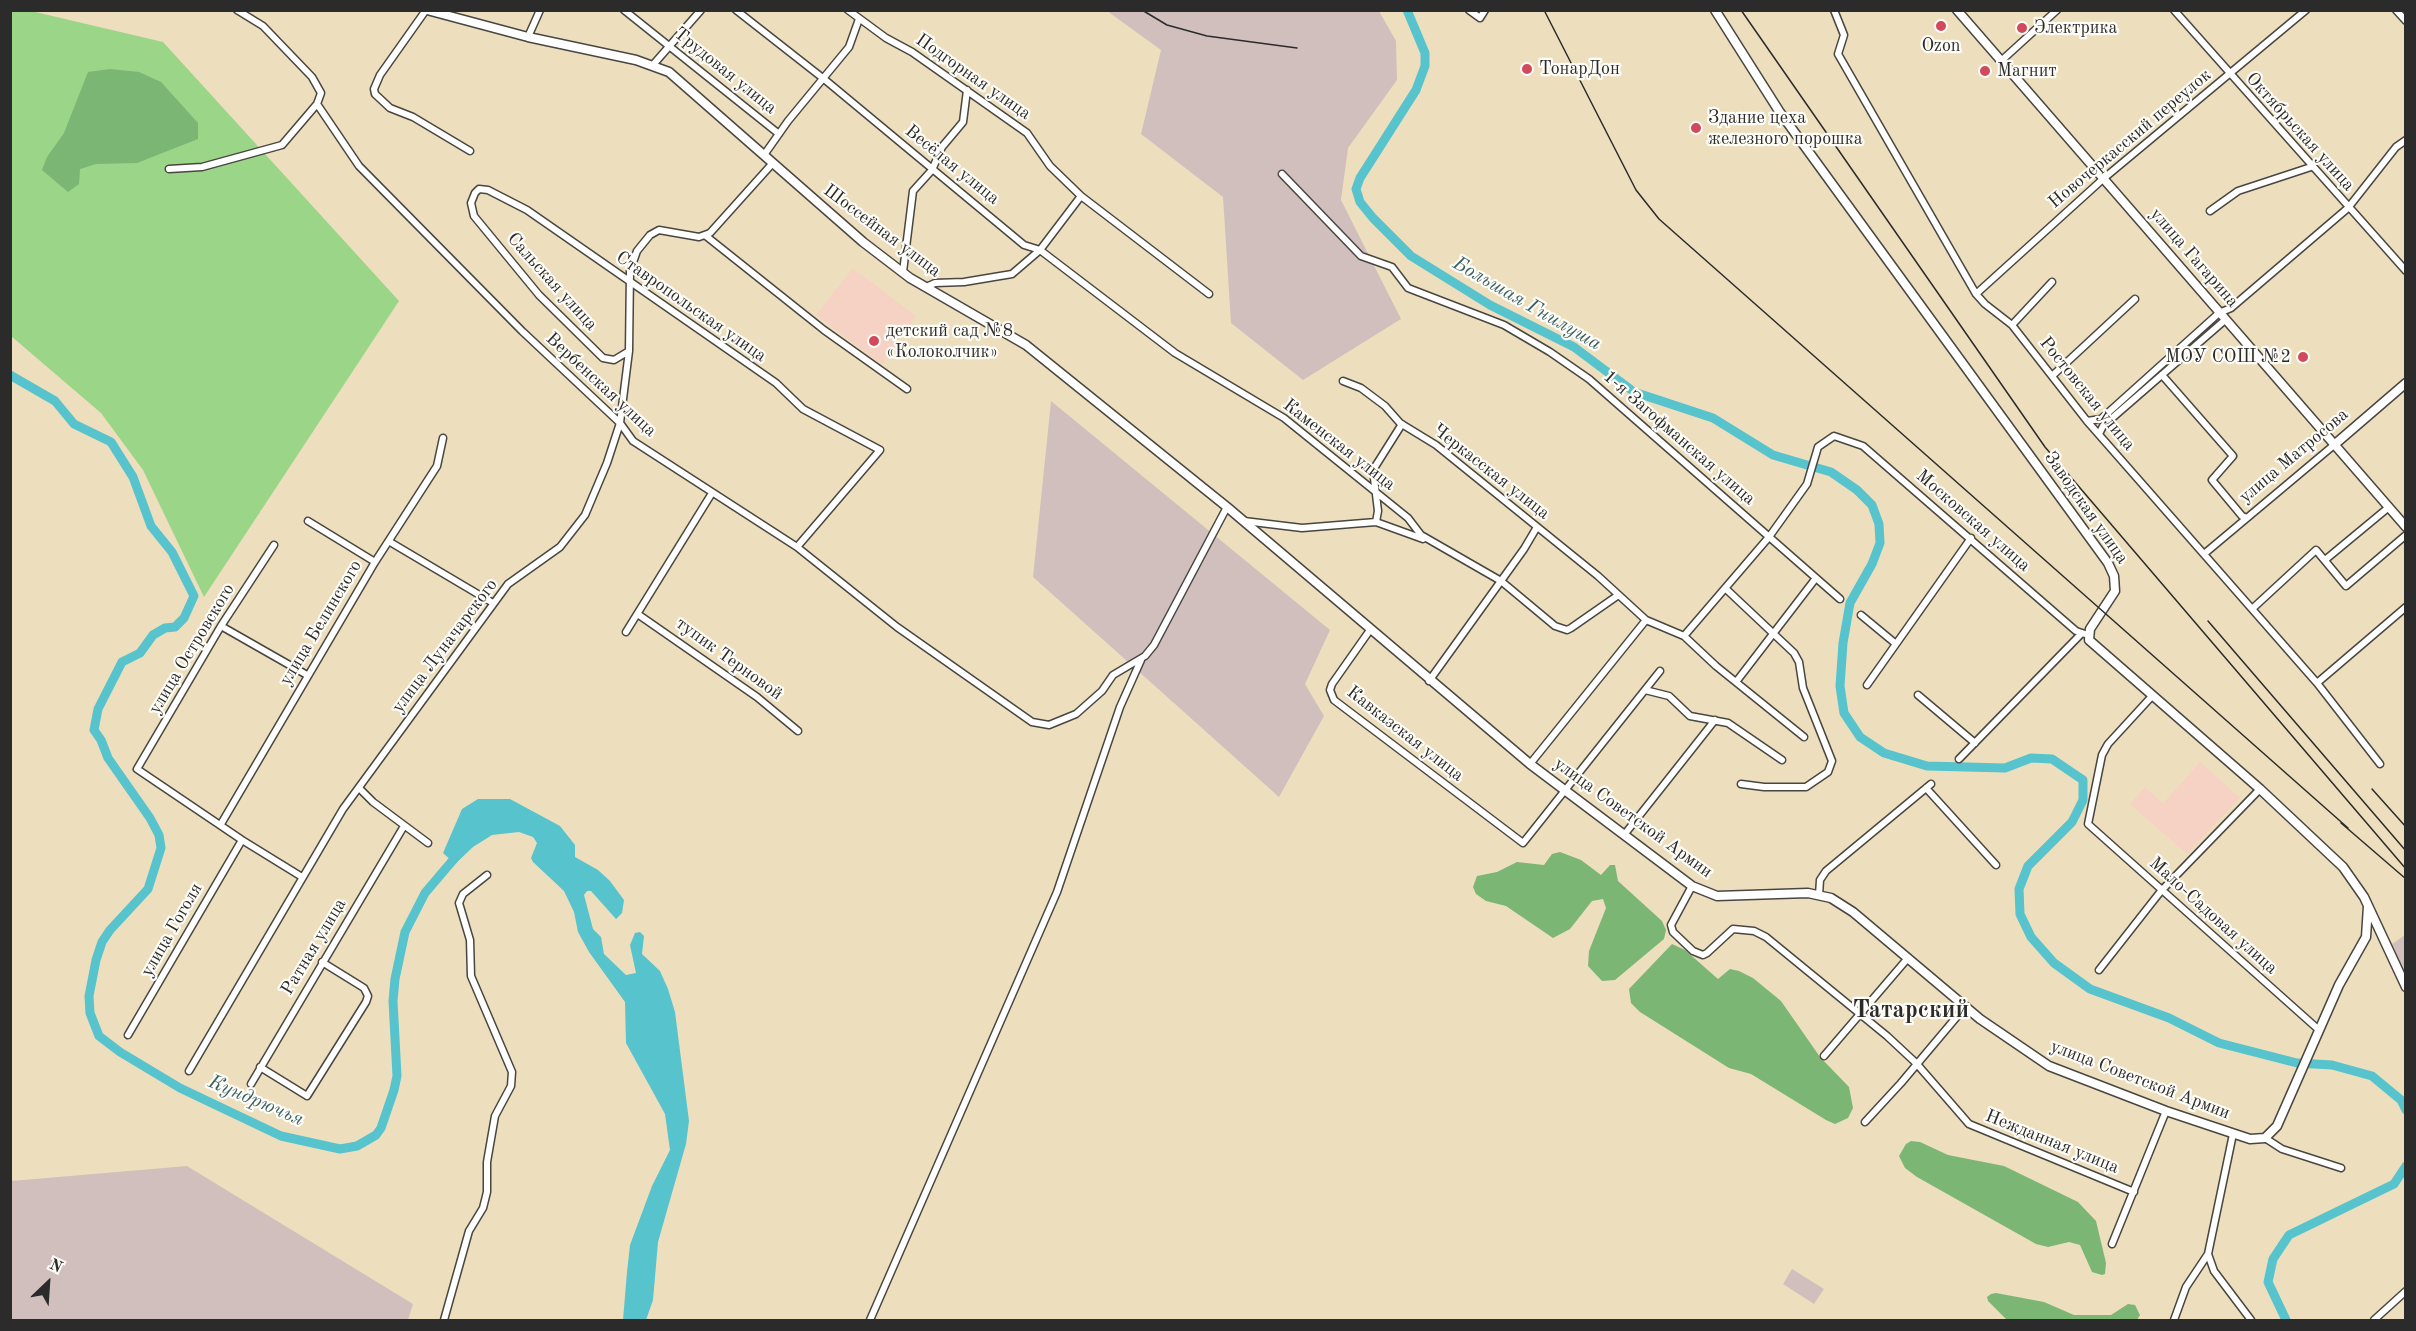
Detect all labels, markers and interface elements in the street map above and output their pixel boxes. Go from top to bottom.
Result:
place label: Электрика [2034,17,2117,39]
marker: Ozon [1934,19,1948,33]
marker: Электрика [2015,21,2029,35]
street label: Трудовая улица [669,23,781,119]
street label: Подгорная улица [911,29,1035,125]
place label: Ozon [1921,35,1961,57]
place label: ТонарДон [1539,58,1620,80]
place label: Магнит [1997,60,2057,82]
marker: ТонарДон [1520,62,1534,76]
marker: Магнит [1978,64,1992,78]
street label: Новочеркасский переулок [2044,65,2216,213]
street label: Октябрьская улица [2241,68,2359,196]
place label: Здание цеха железного порошка [1708,107,1863,150]
street label: Весёлая улица [900,120,1004,210]
marker: Здание цеха железного порошка [1689,121,1703,135]
street label: Шоссейная улица [819,180,945,282]
street label: улица Гагарина [2145,204,2243,312]
street label: Сальская улица [502,228,602,336]
street label: Ставропольская улица [612,247,770,367]
water label: Большая Гнилуша [1449,252,1605,356]
place label: детский сад №8 «Колоколчик» [886,320,1013,362]
street label: Вербенская улица [541,328,661,442]
street label: Ростовская улица [2034,333,2140,455]
marker: детский сад №8 «Колоколчик» [867,334,881,348]
place label: МОУ СОШ №2 [2165,346,2291,368]
marker: МОУ СОШ №2 [2296,350,2310,364]
street label: 1-я Загофманская улица [1598,366,1760,510]
street label: Каменская улица [1278,394,1400,496]
street label: улица Матросова [2235,404,2353,508]
street label: Черкасская улица [1428,420,1554,524]
street label: Заводская улица [2039,448,2133,568]
street label: Московская улица [1911,465,2035,577]
street label: улица Белинского [275,556,367,690]
street label: улица Луначарского [388,575,502,717]
street label: улица Островского [144,580,240,718]
street label: тупик Терновой [671,613,787,705]
street label: Кавказская улица [1342,682,1468,786]
street label: улица Советской Армии [1549,753,1717,883]
street label: Мало-Садовая улица [2144,853,2282,979]
street label: улица Гоголя [136,879,208,981]
street label: Ратная улица [277,895,351,999]
district label: Татарский [1853,997,1969,1025]
street label: улица Советской Армии [2047,1036,2233,1124]
water label: Кундрючья [205,1070,307,1132]
street label: Нежданная улица [1982,1105,2122,1179]
north arrow [18,1253,78,1313]
text: N [47,1257,65,1277]

